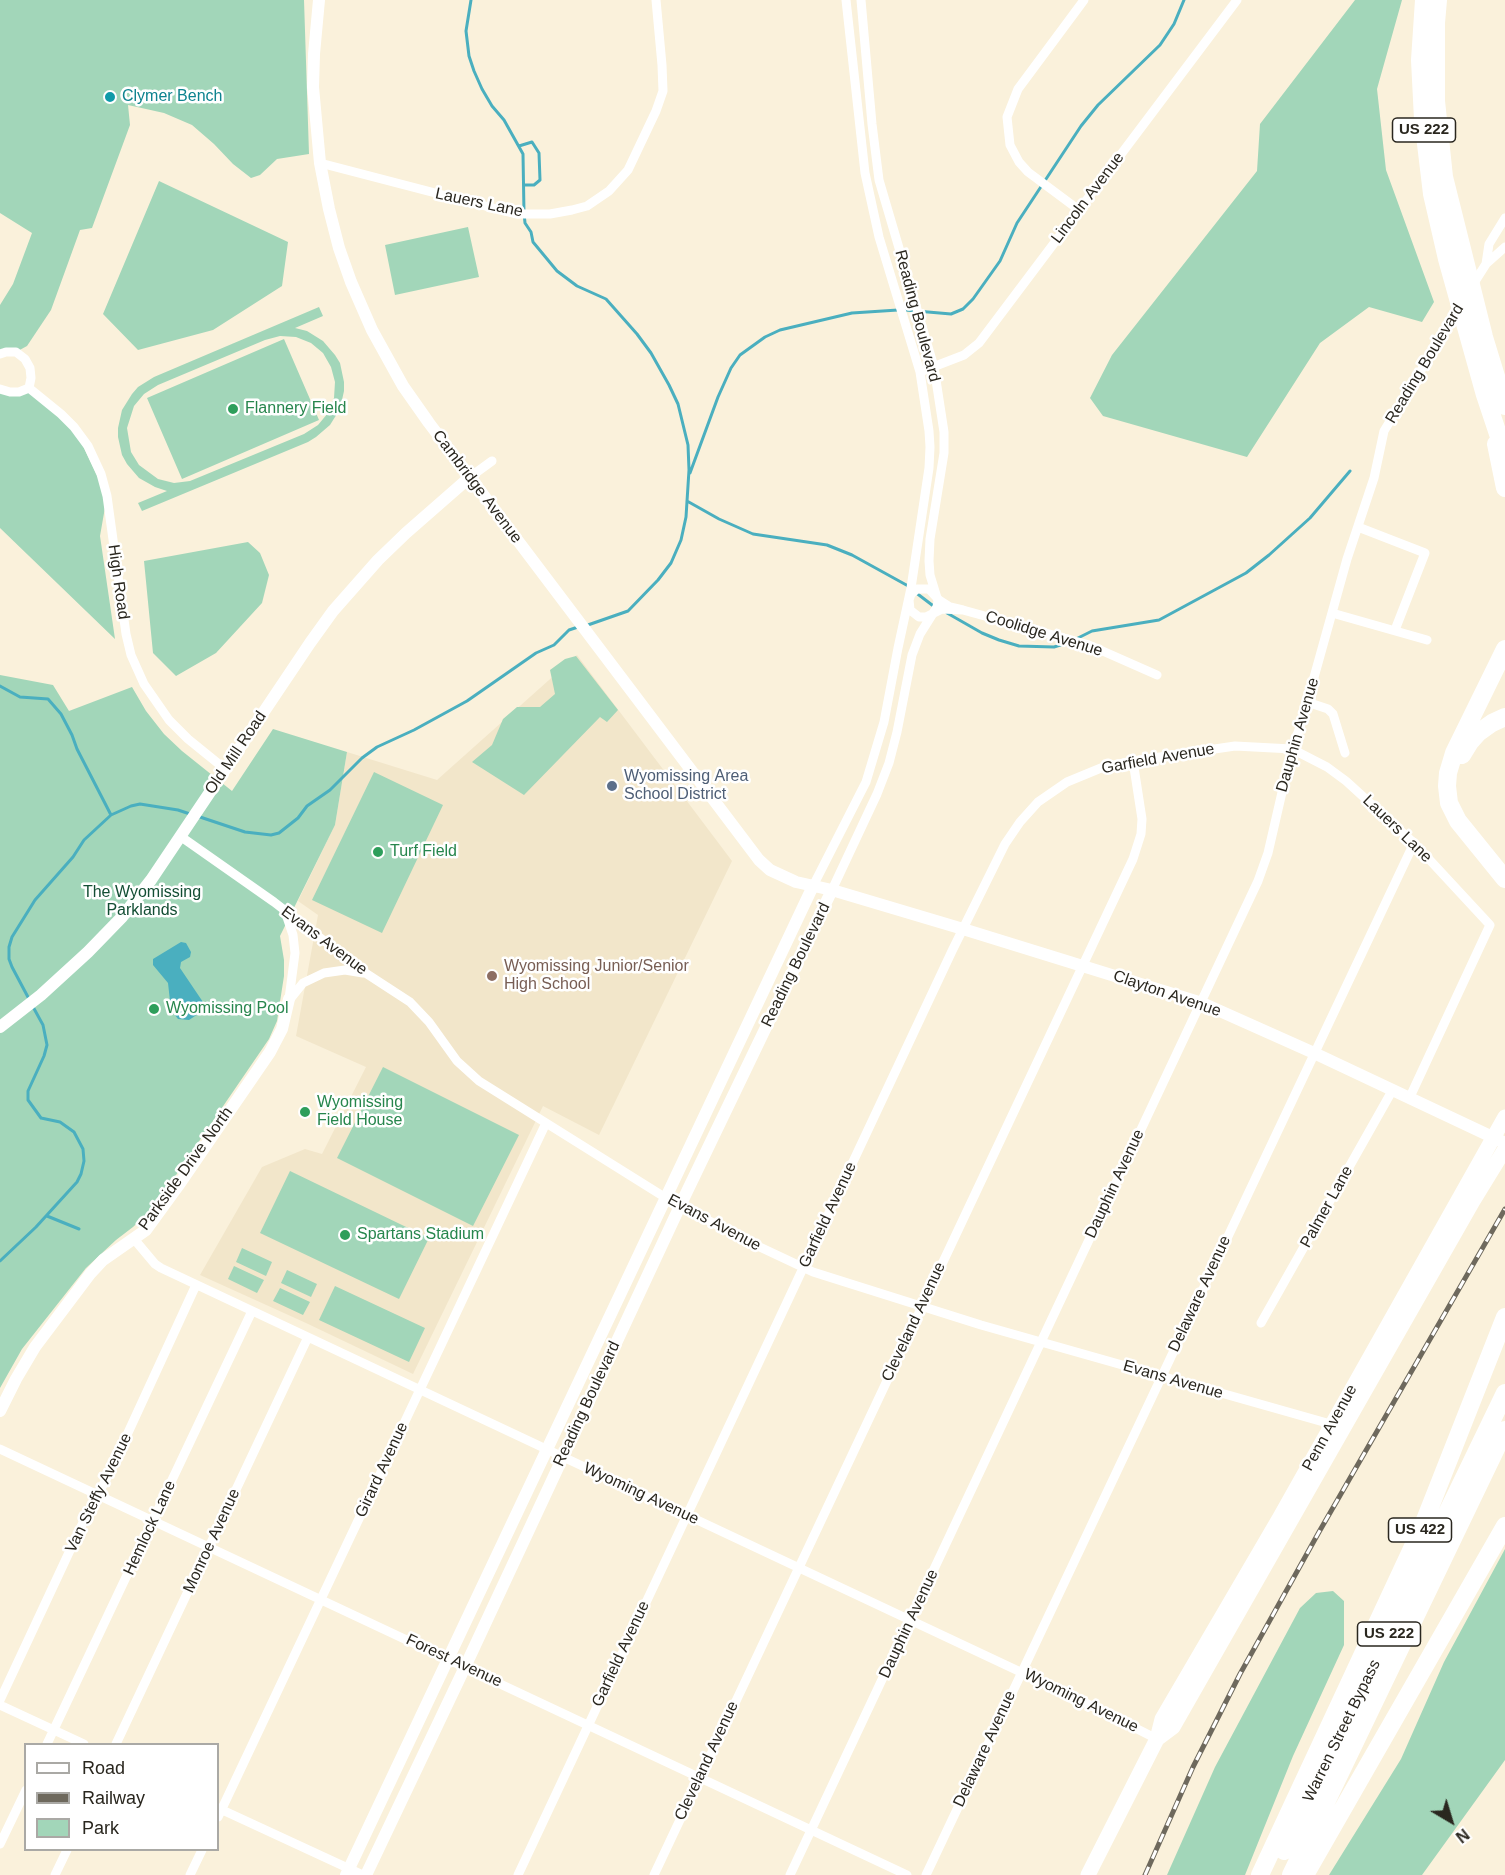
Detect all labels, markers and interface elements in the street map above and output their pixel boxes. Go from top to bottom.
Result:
place label: Clymer Bench [122,87,222,107]
marker: Clymer Bench [103,90,117,104]
road number: US 222 [1392,118,1456,142]
street label: Lincoln Avenue [1047,149,1129,247]
street label: Lauers Lane [433,184,525,222]
street label: Reading Boulevard [890,248,944,384]
street label: Reading Boulevard [1382,301,1468,427]
place label: Flannery Field [245,399,346,419]
marker: Flannery Field [226,402,240,416]
street label: Cambridge Avenue [428,427,526,547]
street label: High Road [103,543,133,621]
street label: Coolidge Avenue [983,607,1105,661]
street label: Dauphin Avenue [1273,676,1323,794]
street label: Old Mill Road [201,708,271,798]
street label: Garfield Avenue [1100,740,1216,778]
place label: Wyomissing Area School District [624,767,748,805]
marker: Wyomissing Area School District [605,779,619,793]
street label: Lauers Lane [1358,791,1436,867]
place label: Turf Field [390,842,457,862]
marker: Turf Field [371,845,385,859]
park label: The Wyomissing Parklands [83,883,201,921]
street label: Reading Boulevard [758,900,834,1030]
street label: Evans Avenue [277,902,371,980]
place label: Wyomissing Junior/Senior High School [504,957,689,995]
street label: Clayton Avenue [1111,967,1223,1021]
marker: Wyomissing Junior/Senior High School [485,969,499,983]
place label: Wyomissing Pool [166,999,289,1019]
marker: Wyomissing Pool [147,1002,161,1016]
place label: Wyomissing Field House [317,1093,403,1131]
street label: Parkside Drive North [135,1104,237,1234]
marker: Wyomissing Field House [298,1105,312,1119]
street label: Dauphin Avenue [1081,1126,1149,1242]
street label: Garfield Avenue [795,1159,861,1271]
street label: Palmer Lane [1297,1163,1357,1251]
street label: Evans Avenue [664,1190,764,1256]
place label: Spartans Stadium [357,1225,484,1245]
marker: Spartans Stadium [338,1228,352,1242]
street label: Delaware Avenue [1165,1233,1235,1355]
street label: Cleveland Avenue [878,1259,950,1385]
street label: Reading Boulevard [550,1338,624,1470]
street label: Evans Avenue [1121,1357,1225,1403]
street label: Penn Avenue [1298,1381,1362,1475]
street label: Girard Avenue [352,1419,412,1521]
street label: Van Steffy Avenue [62,1430,136,1556]
street label: Wyoming Avenue [580,1459,702,1529]
street label: Hemlock Lane [120,1478,180,1578]
street label: Monroe Avenue [179,1486,245,1596]
road number: US 422 [1388,1518,1452,1542]
street label: Dauphin Avenue [875,1566,943,1682]
street label: Garfield Avenue [588,1598,654,1710]
road number: US 222 [1358,1622,1420,1646]
street label: Forest Avenue [403,1630,505,1692]
street label: Warren Street Bypass [1299,1657,1385,1805]
street label: Wyoming Avenue [1021,1665,1141,1737]
street label: Delaware Avenue [950,1688,1020,1810]
street label: Cleveland Avenue [671,1698,743,1824]
legend [24,1743,219,1851]
text: Road [82,1758,125,1778]
text: Railway [82,1788,145,1808]
north arrow [1421,1791,1481,1851]
text: Park [82,1818,119,1838]
text: N [1453,1825,1472,1846]

